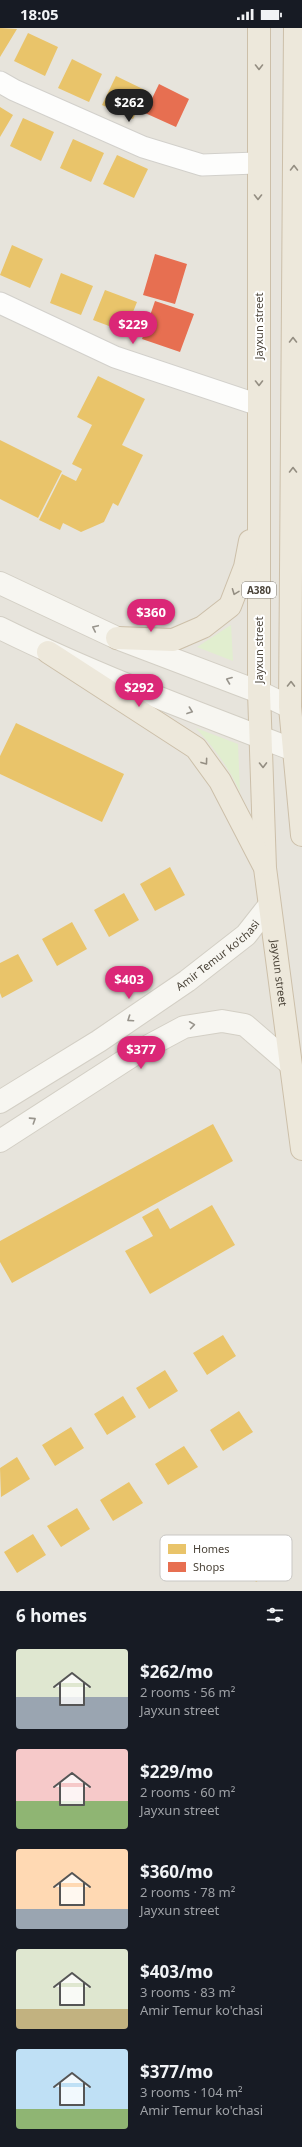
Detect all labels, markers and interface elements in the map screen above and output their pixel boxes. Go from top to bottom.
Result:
text: 18:05 [20,4,59,24]
one-way arrow [255,64,263,70]
pin: $262 [105,89,153,123]
text: $262 [114,93,144,111]
one-way arrow [290,165,298,171]
one-way arrow [254,194,262,200]
street label: Jayxun street [251,292,266,361]
pin: $229 [109,311,157,345]
text: $229 [118,315,148,333]
one-way arrow [289,337,298,343]
one-way arrow [255,380,263,386]
one-way arrow [289,467,297,473]
road number: A380 [242,582,276,598]
one-way arrow [232,588,240,595]
pin: $360 [127,599,175,633]
text: $360 [136,603,166,621]
street label: Jayxun street [251,616,266,685]
one-way arrow [92,625,99,633]
pin: $292 [115,674,163,708]
one-way arrow [226,677,233,685]
text: $292 [124,678,154,696]
one-way arrow [287,681,295,687]
one-way arrow [186,706,193,715]
one-way arrow [200,757,207,764]
one-way arrow [258,762,267,768]
street label: Amir Temur ko'chasi [173,916,262,994]
street label: Jayxun street [267,938,291,1007]
pin: $403 [105,966,153,1000]
text: $403 [114,970,144,988]
one-way arrow [128,1014,135,1021]
one-way arrow [189,1021,195,1030]
pin: $377 [117,1036,165,1070]
text: $377 [126,1040,156,1058]
one-way arrow [29,1117,36,1125]
legend [160,1535,292,1581]
text: Homes [193,1541,230,1556]
text: Shops [193,1559,225,1574]
text: 6 homes [16,1604,87,1627]
icon: filters [264,1604,286,1626]
text: $262/mo [140,1660,213,1683]
icon: home [48,1665,96,1713]
text: 2 rooms · 56 m² [140,1683,235,1701]
text: Jayxun street [140,1701,219,1719]
text: $229/mo [140,1760,213,1783]
icon: home [48,1765,96,1813]
text: 2 rooms · 60 m² [140,1783,235,1801]
text: Jayxun street [140,1801,219,1819]
text: $360/mo [140,1860,213,1883]
icon: home [48,1865,96,1913]
text: 2 rooms · 78 m² [140,1883,235,1901]
text: Jayxun street [140,1901,219,1919]
text: $403/mo [140,1960,213,1983]
icon: home [48,1965,96,2013]
text: 3 rooms · 83 m² [140,1983,235,2001]
text: Amir Temur ko'chasi [140,2001,263,2019]
text: $377/mo [140,2060,213,2083]
icon: home [48,2065,96,2113]
text: 3 rooms · 104 m² [140,2083,243,2101]
text: Amir Temur ko'chasi [140,2101,263,2119]

